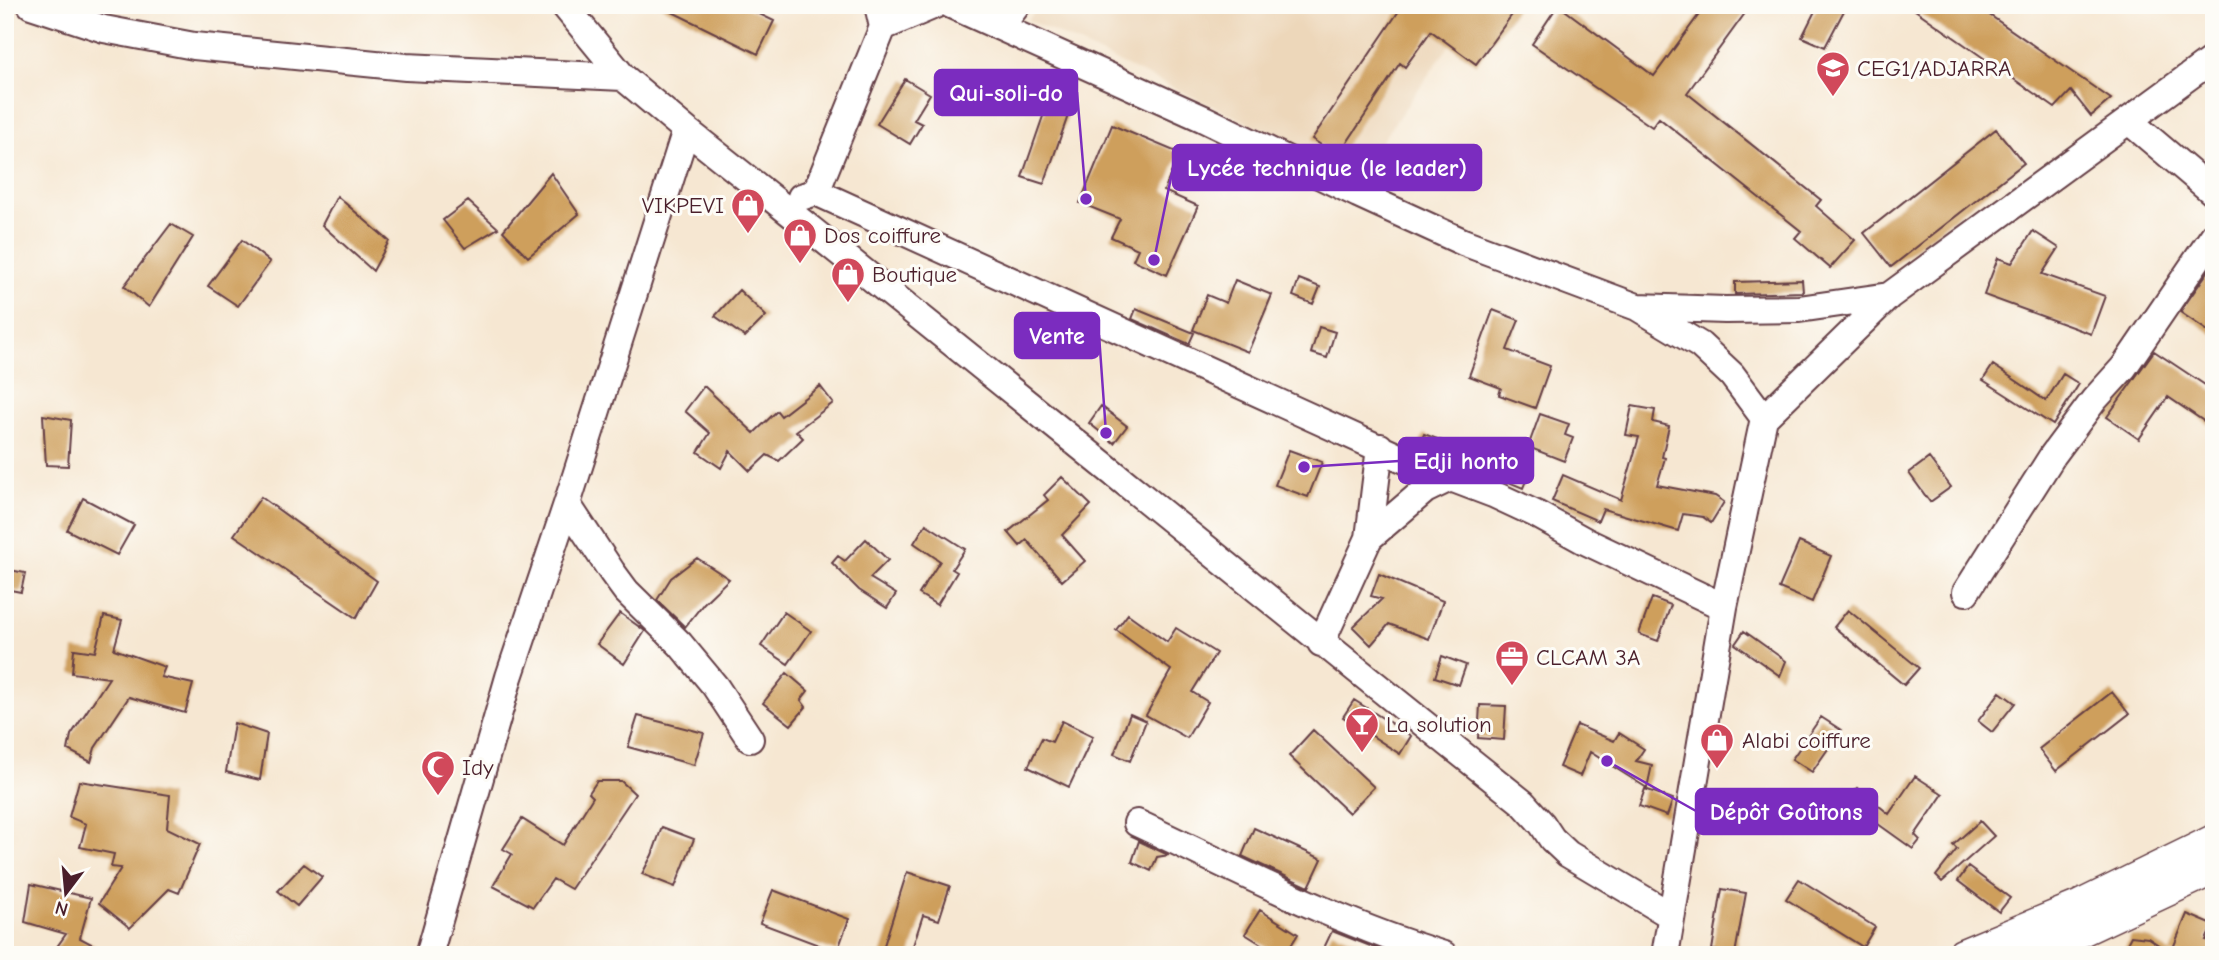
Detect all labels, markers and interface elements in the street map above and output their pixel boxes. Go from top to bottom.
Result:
school or university icon: CEG1/ADJARRA [1814,49,1852,98]
place label: CEG1/ADJARRA [1857,55,2011,82]
callout: Qui-soli-do [935,70,1077,115]
text: Qui-soli-do [949,79,1063,107]
callout: Lycée technique (le leader) [1173,145,1481,190]
text: Lycée technique (le leader) [1187,154,1467,182]
shop icon: VIKPEVI [729,186,767,235]
place label: VIKPEVI [642,192,724,219]
shop icon: Dos coiffure [781,216,819,265]
place label: Dos coiffure [824,222,941,249]
shop icon: Boutique [829,255,867,304]
place label: Boutique [872,261,957,288]
callout: Vente [1015,313,1099,358]
text: Vente [1029,322,1085,350]
callout: Edji honto [1399,438,1533,483]
text: Edji honto [1413,447,1519,475]
office icon: CLCAM 3A [1493,638,1531,687]
place label: CLCAM 3A [1536,644,1640,671]
bar icon: La solution [1343,705,1381,754]
place label: La solution [1386,711,1492,738]
shop icon: Alabi coiffure [1698,721,1736,770]
place label: Alabi coiffure [1742,727,1871,754]
mosque icon: Idy [419,748,457,797]
place label: Idy [462,754,494,781]
callout: Dépôt Goûtons [1696,789,1877,834]
text: Dépôt Goûtons [1710,798,1862,826]
north arrow [32,858,102,928]
text: N [53,896,71,921]

